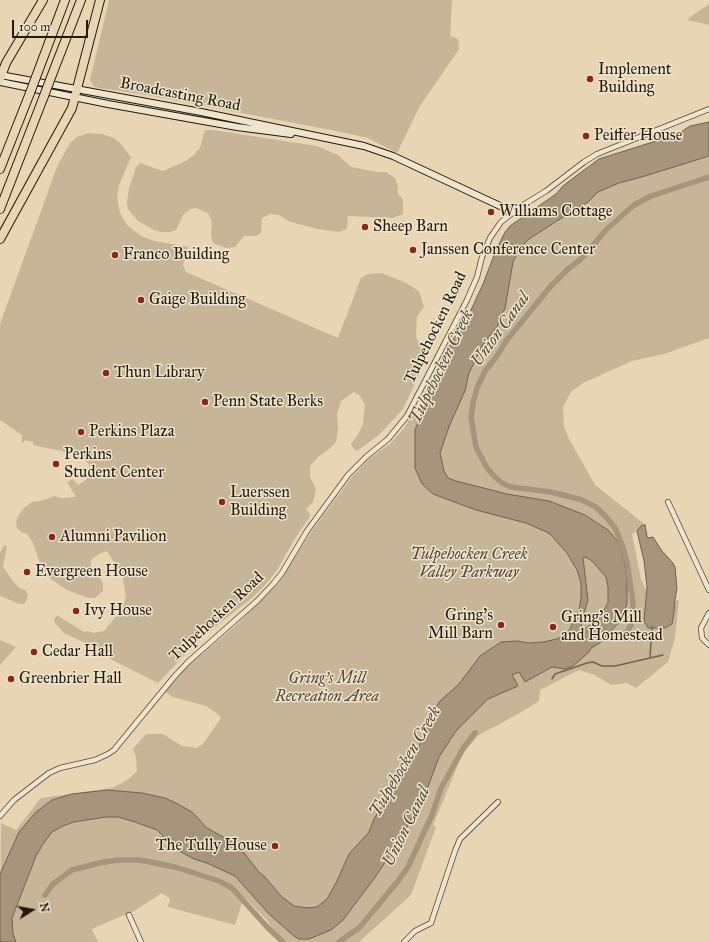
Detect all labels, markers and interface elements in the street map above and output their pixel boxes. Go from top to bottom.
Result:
scale bar [14,12,90,38]
text: 100 m [19,20,50,34]
place label: Implement Building [598,60,671,98]
street label: Broadcasting Road [118,74,242,116]
marker: Implement Building [585,74,595,84]
place label: Peiffer House [594,126,682,146]
marker: Peiffer House [581,131,591,141]
place label: Williams Cottage [499,202,612,222]
marker: Williams Cottage [486,207,496,217]
place label: Sheep Barn [373,217,448,237]
marker: Sheep Barn [360,222,370,232]
place label: Janssen Conference Center [421,240,595,260]
place label: Franco Building [123,245,229,265]
marker: Janssen Conference Center [408,245,418,255]
marker: Franco Building [110,250,120,260]
street label: Tulpehocken Road [401,269,471,387]
water label: Union Canal [467,289,535,371]
place label: Gaige Building [149,290,246,310]
marker: Gaige Building [136,295,146,305]
water label: Tulpehocken Creek [406,307,478,427]
place label: Thun Library [114,363,205,383]
marker: Thun Library [101,368,111,378]
place label: Penn State Berks [213,392,323,412]
marker: Penn State Berks [200,397,210,407]
place label: Perkins Plaza [89,422,174,442]
marker: Perkins Plaza [76,427,86,437]
place label: Perkins Student Center [64,445,164,483]
marker: Perkins Student Center [51,459,61,469]
place label: Luerssen Building [230,483,290,521]
marker: Luerssen Building [217,497,227,507]
place label: Alumni Pavilion [60,527,167,547]
marker: Alumni Pavilion [47,532,57,542]
park label: Tulpehocken Creek Valley Parkway [411,545,527,583]
place label: Evergreen House [35,562,148,582]
marker: Evergreen House [22,567,32,577]
street label: Tulpehocken Road [166,568,268,666]
place label: Ivy House [84,601,152,621]
marker: Ivy House [71,606,81,616]
place label: Gring's Mill Barn [428,606,493,644]
place label: Gring's Mill and Homestead [561,608,663,646]
marker: Gring's Mill Barn [496,620,506,630]
marker: Gring's Mill and Homestead [548,622,558,632]
place label: Cedar Hall [42,642,113,662]
marker: Cedar Hall [29,647,39,657]
place label: Greenbrier Hall [19,669,122,689]
park label: Gring's Mill Recreation Area [275,669,379,707]
marker: Greenbrier Hall [6,674,16,684]
water label: Tulpehocken Creek [366,703,446,821]
water label: Union Canal [379,784,435,870]
place label: The Tully House [156,836,267,856]
marker: The Tully House [270,841,280,851]
north arrow [12,890,52,930]
text: N [37,902,52,913]

